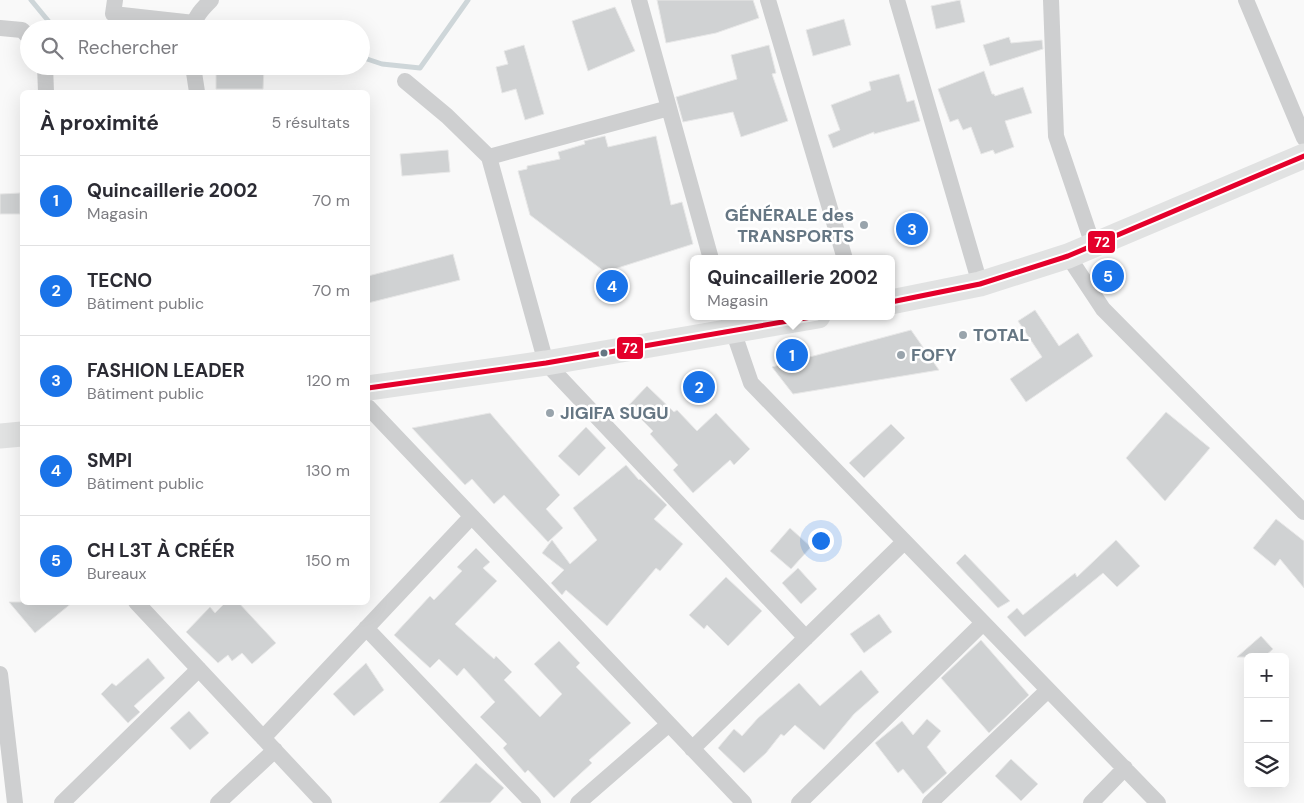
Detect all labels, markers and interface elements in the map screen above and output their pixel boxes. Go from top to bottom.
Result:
search box [20,20,370,75]
icon: search [38,34,66,62]
text: Rechercher [78,35,178,60]
text: À proximité [40,109,159,137]
text: 5 résultats [271,112,350,133]
text: Quincaillerie 2002 [87,178,257,203]
text: 1 [53,190,59,211]
text: 70 m [312,190,350,211]
text: Magasin [87,203,148,224]
place label: GÉNÉRALE des TRANSPORTS [725,203,854,248]
pin: 3 [896,210,928,248]
marker: GÉNÉRALE des TRANSPORTS [858,219,870,231]
line badge: 72 [1087,230,1116,254]
text: 72 [1094,233,1110,251]
popup [690,255,895,320]
pin: 5 [1092,257,1124,295]
text: Quincaillerie 2002 [707,265,878,290]
pin: 4 [596,267,628,305]
text: TECNO [87,268,152,293]
text: 2 [51,280,61,301]
text: 70 m [312,280,350,301]
text: Magasin [707,290,768,311]
text: Bâtiment public [87,293,204,314]
place label: TOTAL [973,323,1029,347]
marker: TOTAL [957,329,969,341]
line badge: 72 [616,336,644,360]
pin: 1 [776,336,808,374]
text: 72 [622,339,638,357]
place label: FOFY [911,343,957,367]
unlabelled marker [599,348,609,358]
marker: FOFY [895,349,907,361]
text: FASHION LEADER [87,358,245,383]
pin: 2 [683,368,715,406]
text: 3 [51,370,61,391]
text: 120 m [306,370,350,391]
text: Bâtiment public [87,383,204,404]
place label: JIGIFA SUGU [560,401,669,425]
marker: JIGIFA SUGU [544,407,556,419]
text: SMPI [87,448,132,473]
text: 4 [51,460,61,481]
text: 130 m [306,460,350,481]
text: Bâtiment public [87,473,204,494]
your location [808,528,834,554]
text: CH L3T À CRÉÉR [87,538,235,563]
text: 5 [51,550,61,571]
text: 150 m [306,550,350,571]
text: Bureaux [87,563,146,584]
map controls [1244,653,1289,788]
button: + [1244,653,1289,698]
button: − [1244,698,1289,743]
button: layers [1244,743,1289,788]

